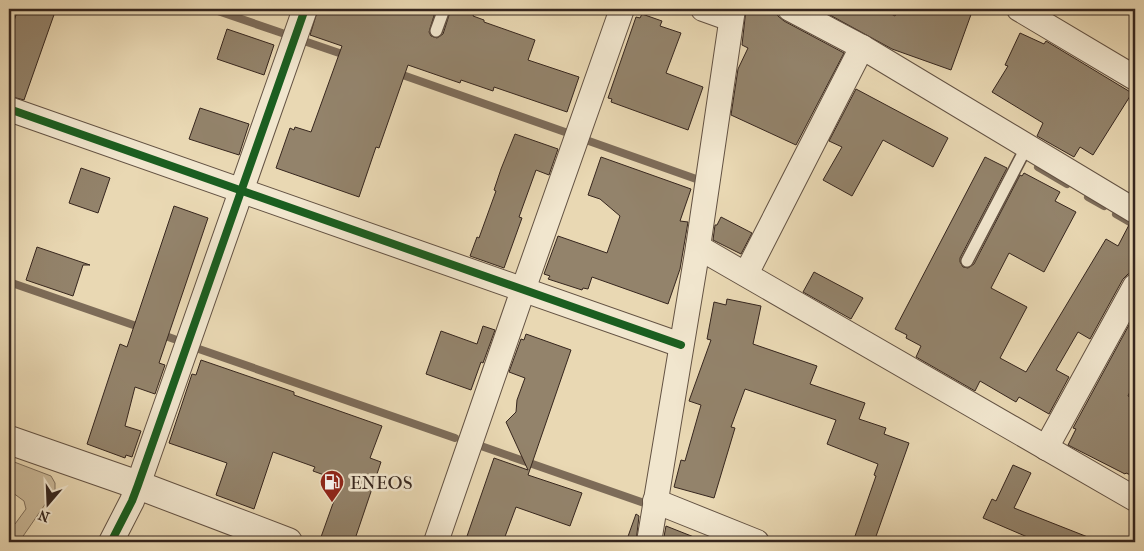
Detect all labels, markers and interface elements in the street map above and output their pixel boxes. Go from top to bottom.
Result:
fuel station icon: ENEOS [319,469,345,503]
place label: ENEOS [350,472,413,494]
north arrow [22,478,72,528]
text: N [36,506,52,526]

